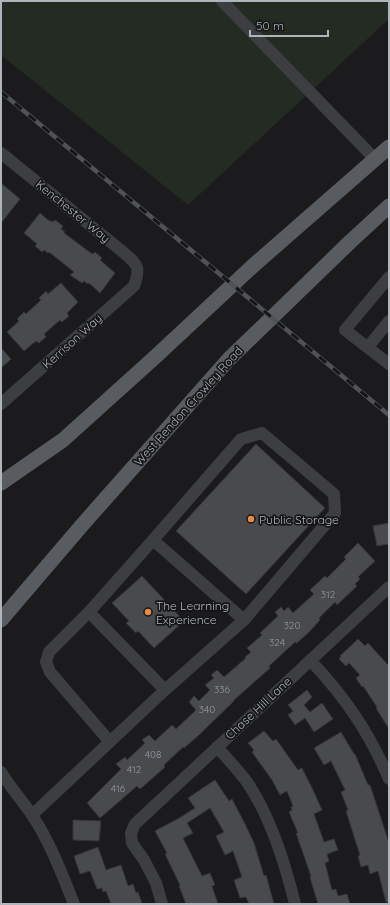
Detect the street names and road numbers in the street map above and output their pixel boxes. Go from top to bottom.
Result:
street label: Kenchester Way [33,176,113,246]
street label: Kerrison Way [39,310,105,372]
street label: West Rendon Crowley Road [130,343,246,469]
street label: Chase Hill Lane [222,673,294,742]

